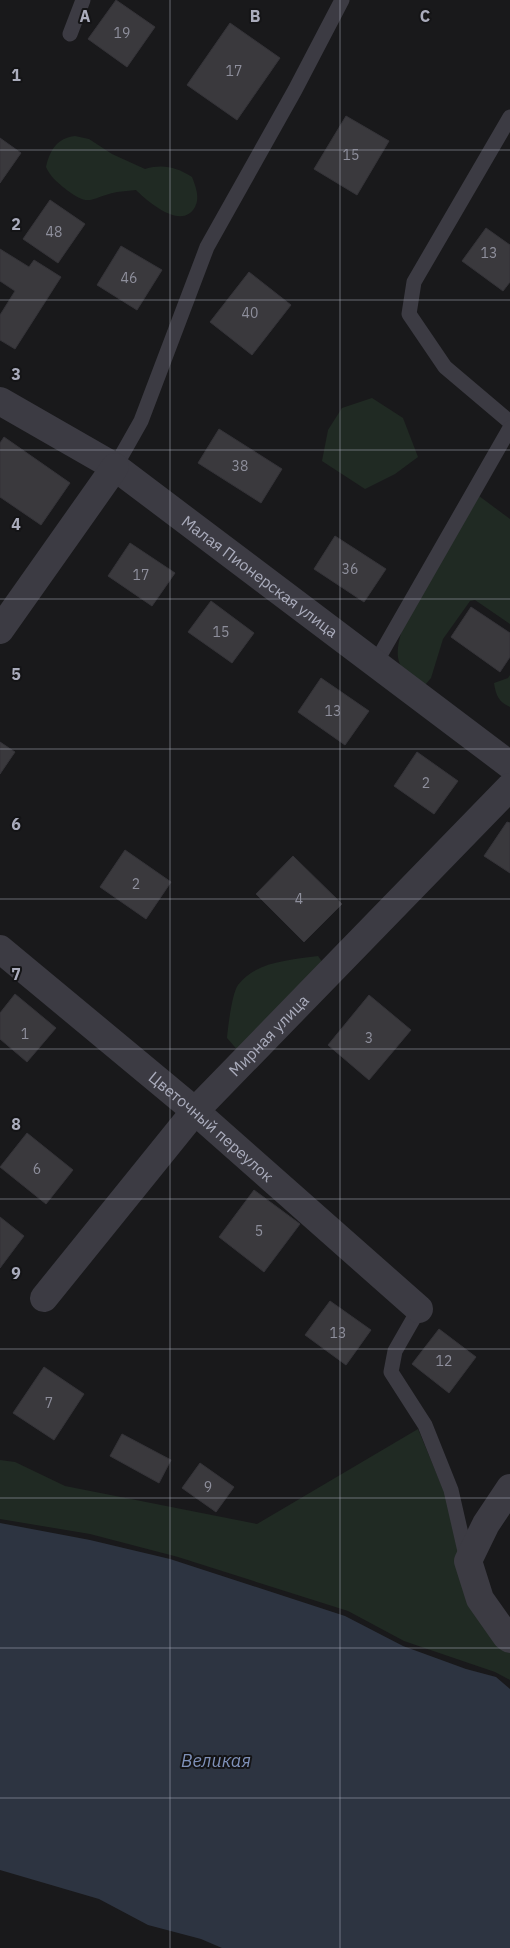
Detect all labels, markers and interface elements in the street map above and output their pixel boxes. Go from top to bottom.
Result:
text: A [80,6,91,26]
text: B [250,6,261,26]
text: C [420,6,430,26]
house number: 19 [114,24,130,42]
house number: 17 [226,62,242,80]
text: 1 [11,65,21,85]
house number: 15 [343,146,359,164]
text: 2 [11,214,21,234]
house number: 48 [46,223,62,241]
house number: 13 [481,244,497,262]
house number: 46 [121,269,137,287]
house number: 40 [242,304,258,322]
text: 3 [11,364,21,384]
house number: 38 [232,457,248,475]
street label: Малая Пионерская улица [178,511,342,642]
text: 4 [11,514,21,534]
house number: 36 [342,560,358,578]
house number: 17 [133,566,149,584]
house number: 15 [213,623,229,641]
text: 5 [11,664,21,684]
house number: 13 [325,702,341,720]
house number: 2 [422,774,430,792]
text: 6 [11,814,21,834]
house number: 2 [132,875,140,893]
house number: 4 [295,890,303,908]
text: 7 [11,964,21,984]
street label: Мирная улица [224,990,313,1080]
house number: 1 [21,1025,29,1043]
house number: 3 [365,1029,373,1047]
street label: Цветочный переулок [145,1067,278,1186]
text: 8 [11,1114,21,1134]
house number: 6 [33,1160,41,1178]
house number: 5 [255,1222,263,1240]
text: 9 [11,1263,21,1283]
house number: 13 [330,1324,346,1342]
house number: 12 [436,1352,452,1370]
house number: 7 [45,1394,53,1412]
house number: 9 [204,1478,212,1496]
water label: Великая [181,1749,251,1772]

